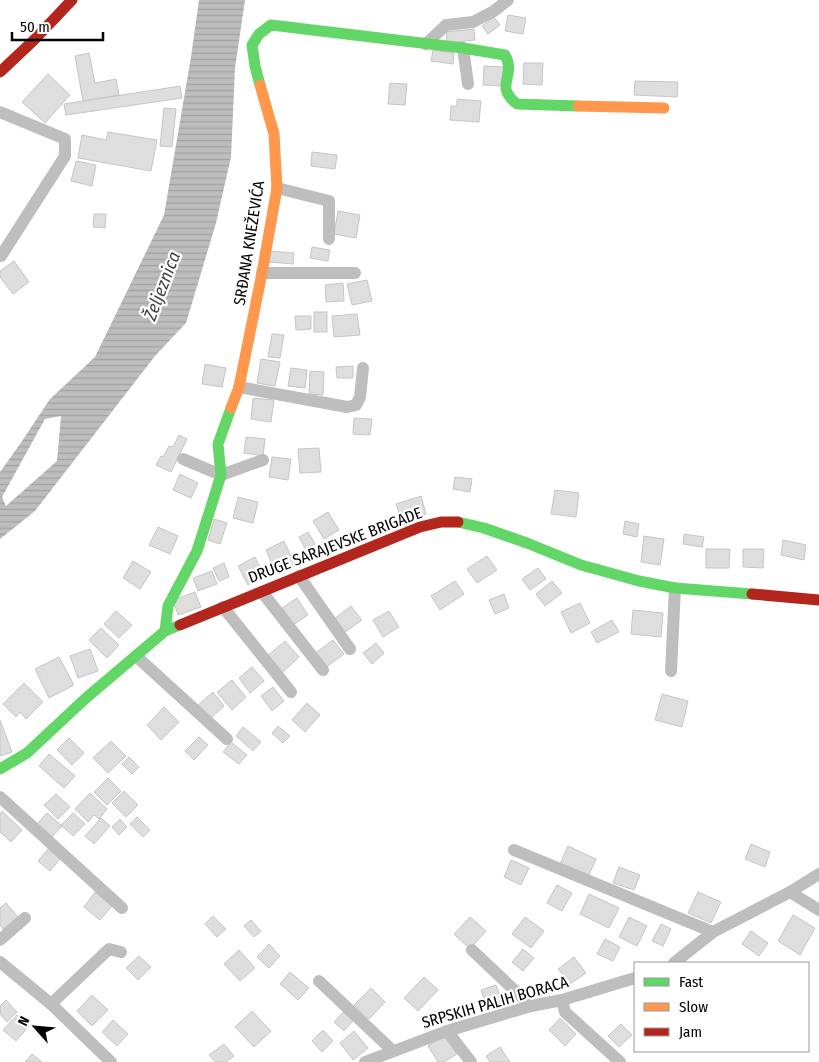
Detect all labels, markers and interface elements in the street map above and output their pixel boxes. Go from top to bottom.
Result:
scale bar [12,10,104,42]
text: 50 m [20,18,50,36]
street label: SRĐANA KNEŽEVIĆA [229,179,268,307]
water label: Željeznica [138,249,185,324]
street label: DRUGE SARAJEVSKE BRIGADE [245,503,425,587]
legend [634,962,809,1052]
street label: SRPSKIH PALIH BORACA [419,972,571,1032]
text: Fast [679,973,703,991]
text: Slow [679,998,708,1016]
north arrow [10,1002,60,1052]
text: N [14,1014,33,1029]
text: Jam [679,1023,702,1041]

